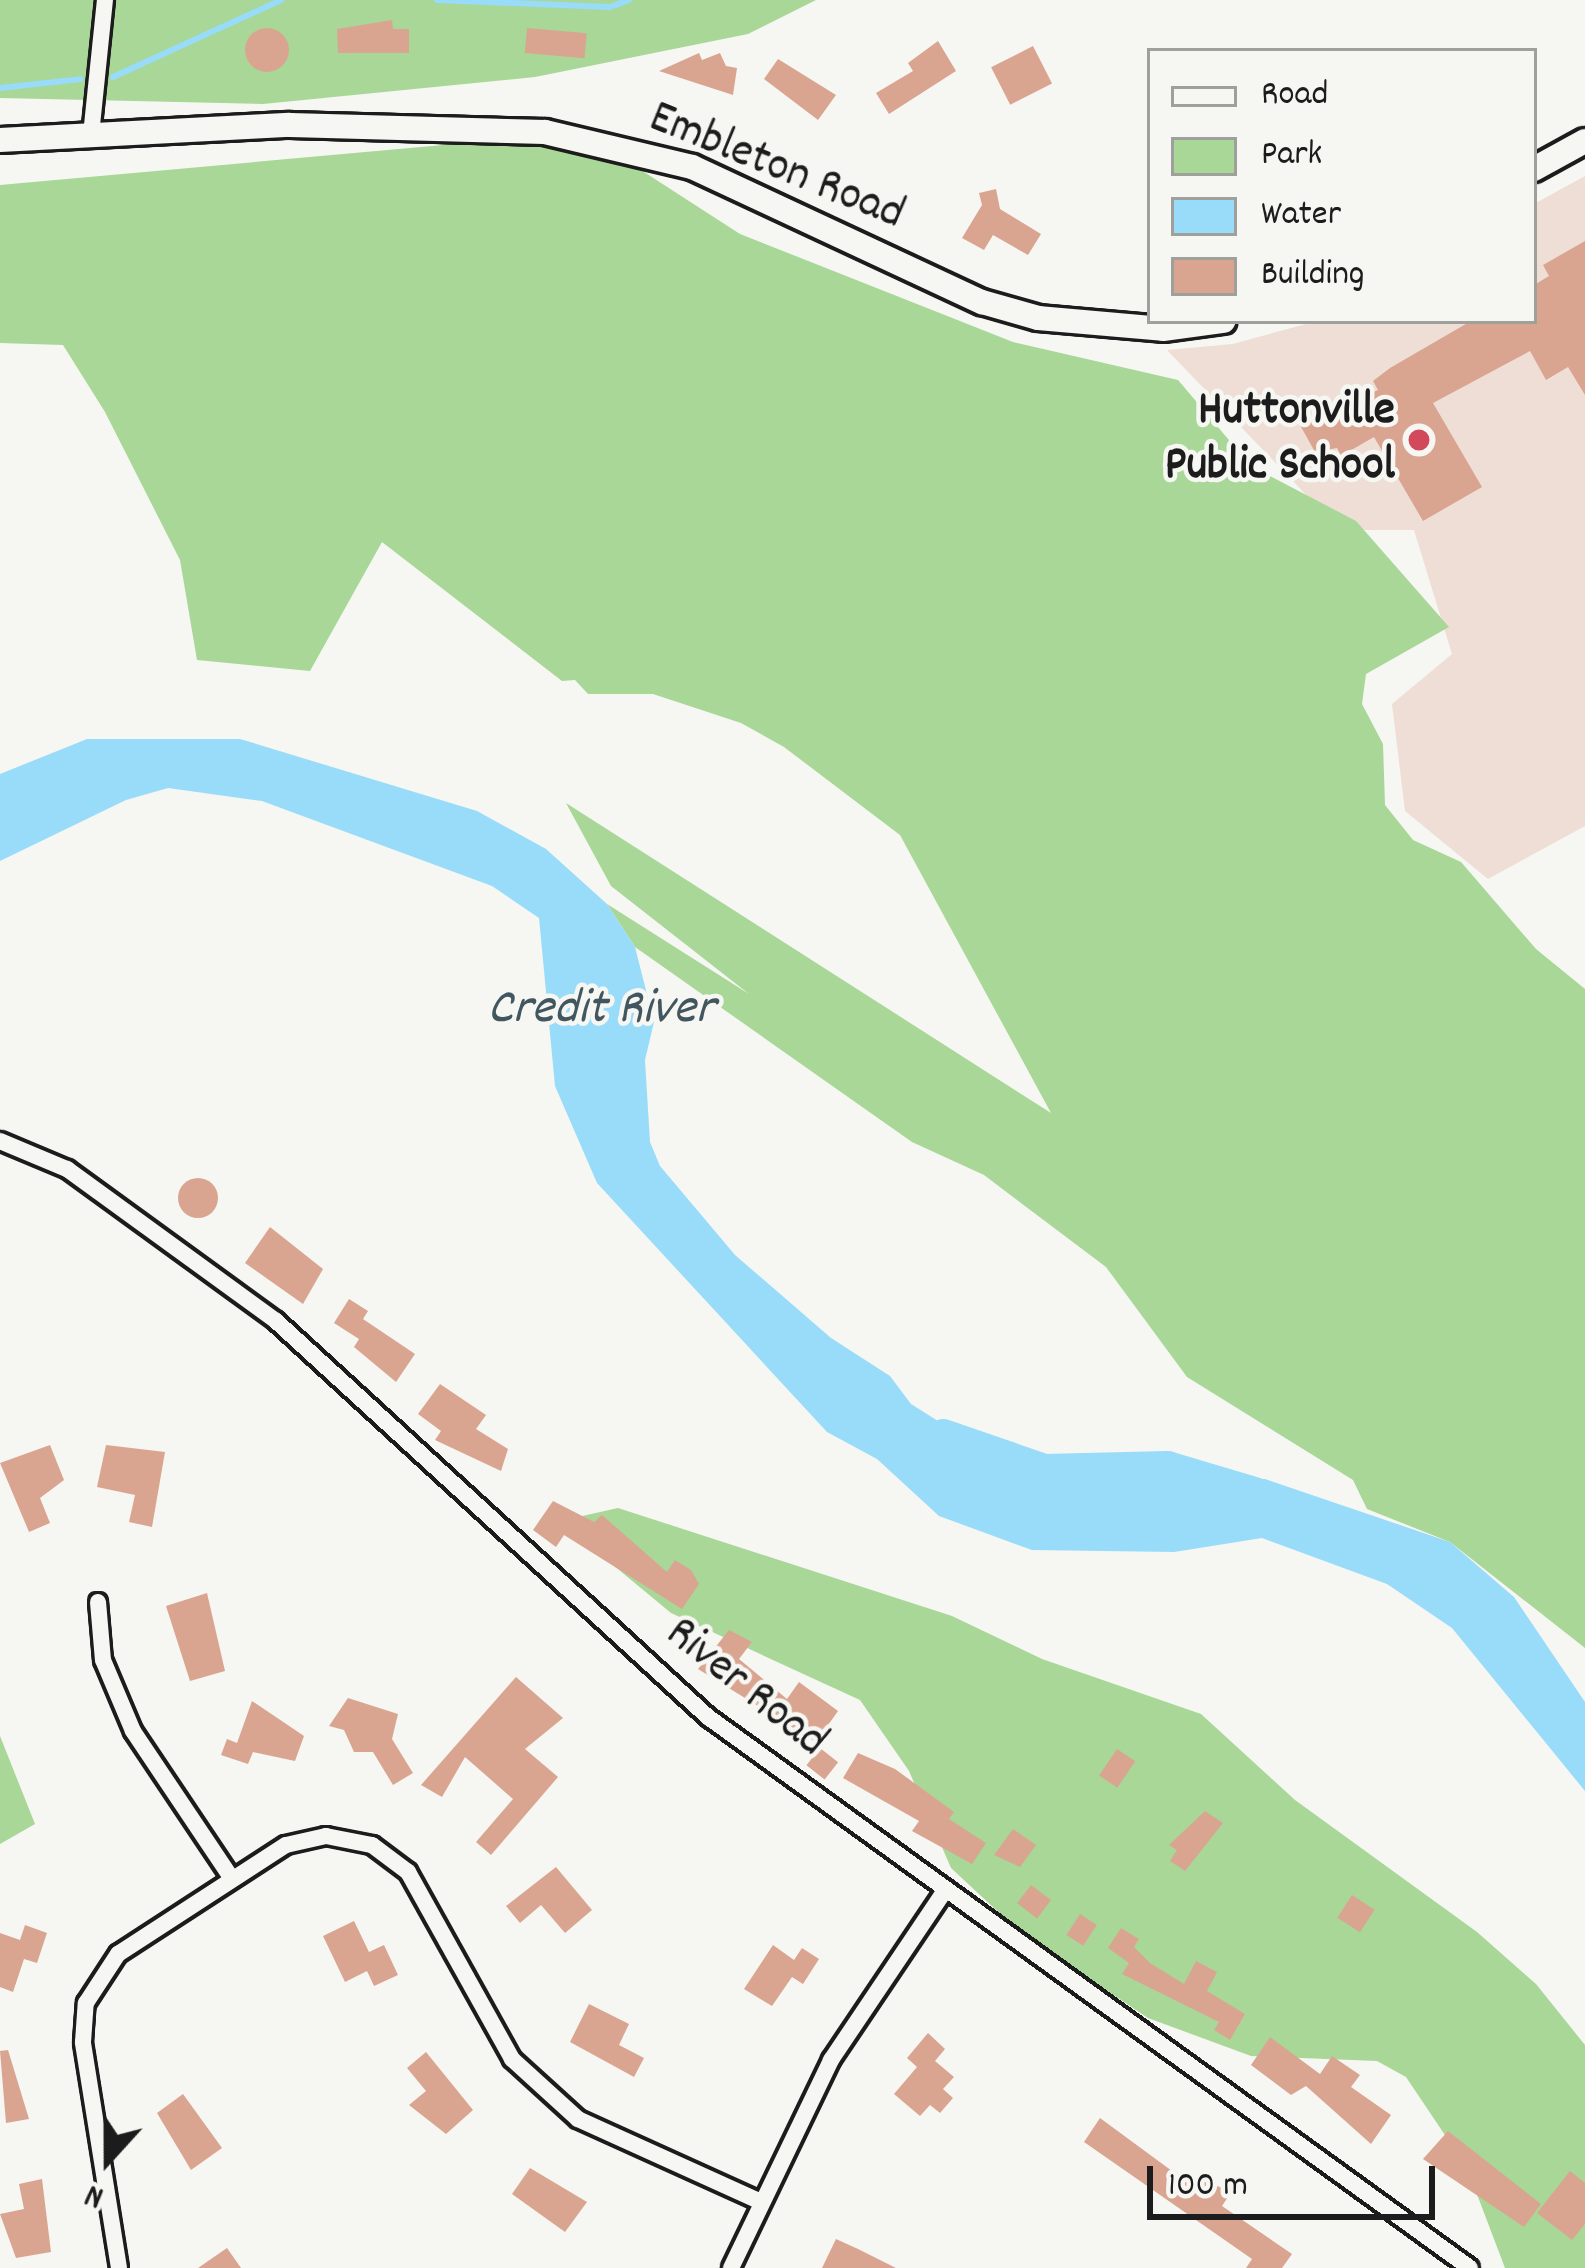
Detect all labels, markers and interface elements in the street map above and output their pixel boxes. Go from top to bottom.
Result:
legend [1147,48,1537,324]
text: Road [1261,70,1328,122]
street label: Embleton Road [640,91,912,245]
text: Park [1261,130,1322,182]
text: Water [1261,190,1341,242]
text: Building [1261,250,1365,302]
place label: Huttonville Public School [1165,383,1395,496]
marker: Huttonville Public School [1406,427,1432,453]
water label: Credit River [487,980,715,1042]
street label: River Road [652,1606,838,1772]
north arrow [48,2100,168,2220]
scale bar [1153,2142,1441,2216]
text: 100 m [1168,2161,1248,2213]
text: N [79,2169,111,2219]

